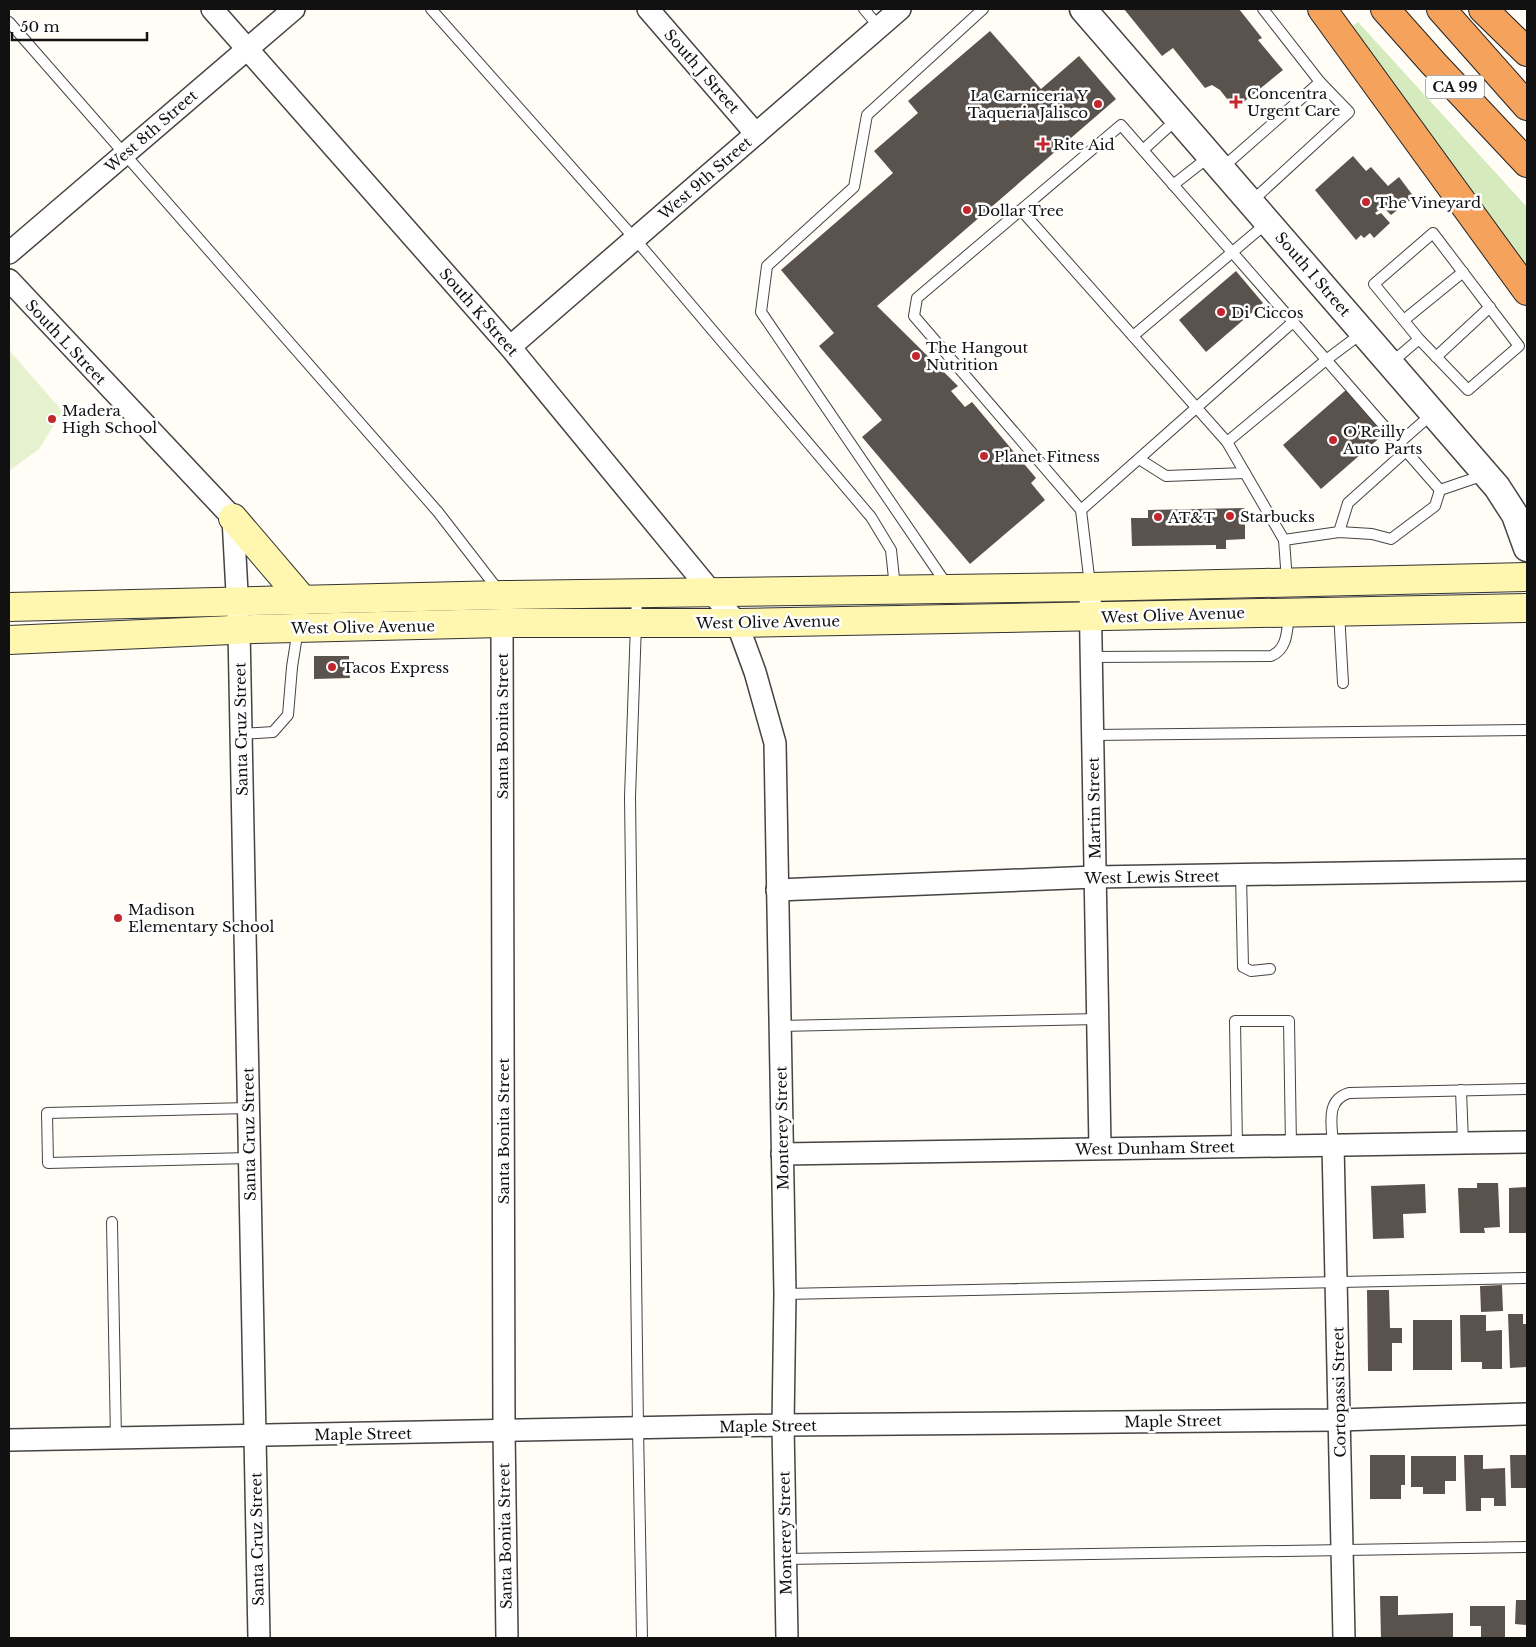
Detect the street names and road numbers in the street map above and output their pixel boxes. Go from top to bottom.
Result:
street label: South J Street [660,25,744,117]
road number: CA 99 [1426,75,1484,98]
street label: West 8th Street [100,85,201,177]
street label: West 9th Street [654,132,756,224]
street label: South I Street [1271,228,1355,320]
street label: South K Street [436,264,523,360]
street label: South L Street [22,295,111,389]
street label: West Olive Avenue [1100,603,1245,627]
street label: West Olive Avenue [695,611,840,633]
street label: West Olive Avenue [290,616,435,638]
street label: Santa Bonita Street [493,652,512,799]
street label: Santa Cruz Street [230,662,252,796]
street label: Martin Street [1084,756,1104,859]
street label: West Lewis Street [1083,866,1220,888]
street label: Santa Bonita Street [494,1057,513,1204]
street label: Monterey Street [771,1065,793,1190]
street label: Santa Cruz Street [238,1067,260,1201]
street label: West Dunham Street [1074,1137,1235,1159]
street label: Cortopassi Street [1328,1326,1350,1458]
street label: Maple Street [1124,1411,1222,1431]
street label: Maple Street [719,1416,817,1436]
street label: Maple Street [314,1424,412,1444]
street label: Santa Bonita Street [494,1462,516,1609]
street label: Monterey Street [774,1470,796,1595]
street label: Santa Cruz Street [246,1472,268,1606]

